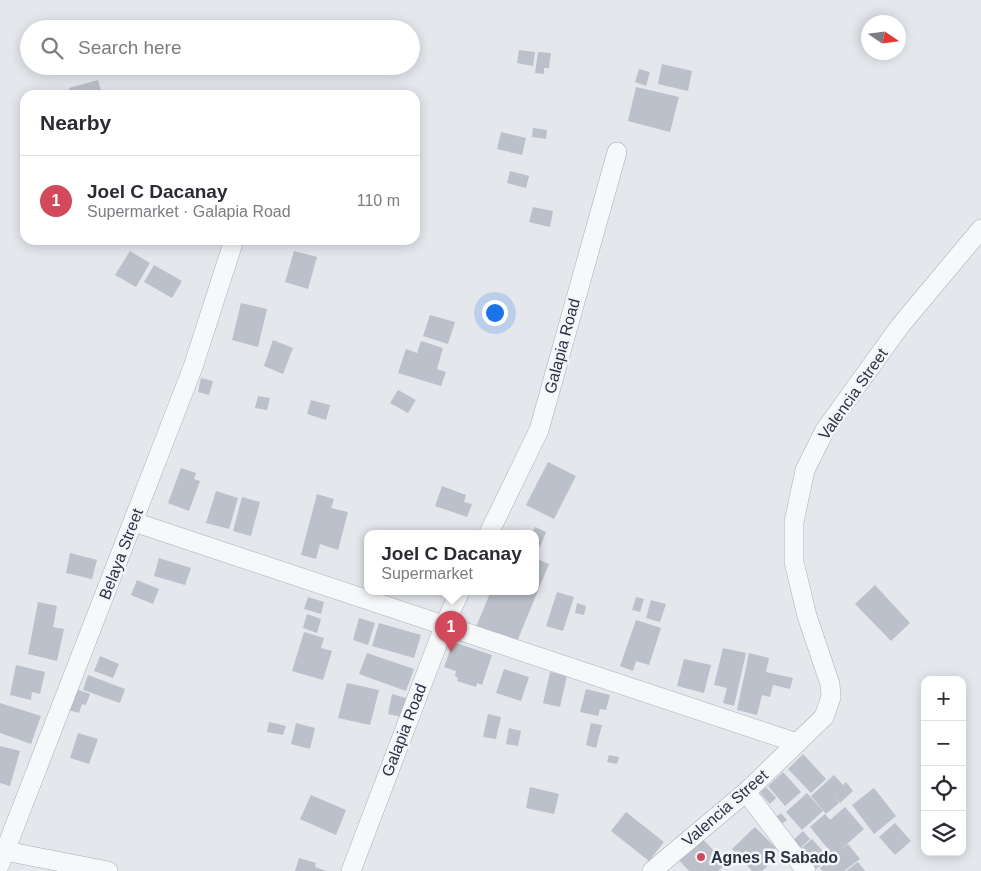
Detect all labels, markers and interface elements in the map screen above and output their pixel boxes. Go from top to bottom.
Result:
north arrow [861,15,906,60]
search box [20,20,420,75]
icon: search [38,34,66,62]
text: Search here [78,37,182,58]
text: Nearby [40,111,111,134]
text: Joel C Dacanay [87,181,227,202]
text: 1 [52,192,60,209]
text: 110 m [357,192,400,209]
text: Supermarket · Galapia Road [87,203,291,220]
street label: Galapia Road [541,297,583,395]
your location [482,300,508,326]
street label: Valencia Street [815,345,891,443]
street label: Belaya Street [96,506,146,602]
popup [364,530,539,595]
text: Joel C Dacanay [381,543,522,564]
text: Supermarket [381,565,473,582]
pin: 1 [435,611,467,652]
map controls [921,676,966,856]
button: + [921,676,966,721]
street label: Galapia Road [379,681,429,779]
button: − [921,721,966,766]
street label: Valencia Street [679,766,771,850]
button: locate [921,766,966,811]
button: layers [921,811,966,856]
place label: Agnes R Sabado [711,849,838,866]
marker: Agnes R Sabado [695,851,707,863]

